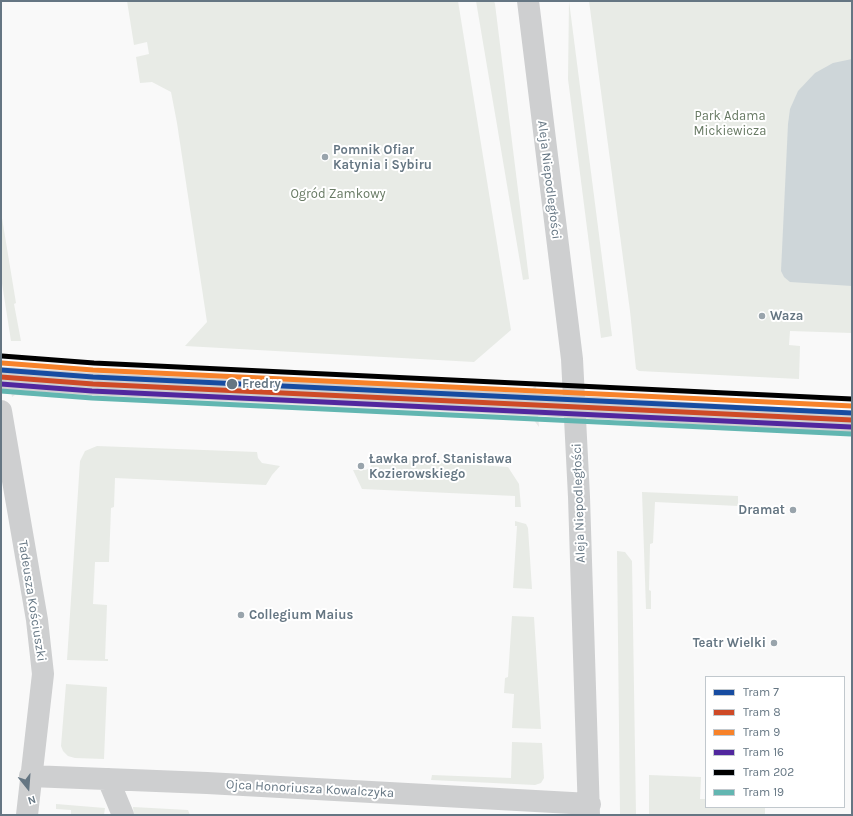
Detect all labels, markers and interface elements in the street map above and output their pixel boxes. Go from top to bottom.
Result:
park label: Park Adama Mickiewicza [694,108,766,139]
street label: Aleja Niepodległości [534,120,564,240]
place label: Pomnik Ofiar Katynia i Sybiru [333,142,432,173]
marker: Pomnik Ofiar Katynia i Sybiru [320,152,330,162]
park label: Ogród Zamkowy [290,186,386,202]
place label: Waza [770,308,803,324]
marker: Waza [757,311,767,321]
place label: Fredry [242,376,281,392]
marker: Fredry [225,377,239,391]
street label: Aleja Niepodległości [569,443,589,563]
place label: Ławka prof. Stanisława Kozierowskiego [369,451,512,482]
marker: Ławka prof. Stanisława Kozierowskiego [356,461,366,471]
place label: Dramat [738,502,785,518]
marker: Dramat [788,505,798,515]
street label: Tadeusza Kościuszki [15,539,49,663]
place label: Collegium Maius [249,607,353,623]
marker: Collegium Maius [236,610,246,620]
place label: Teatr Wielki [693,635,766,651]
marker: Teatr Wielki [769,638,779,648]
legend [705,676,845,808]
text: Tram 7 [743,685,779,699]
text: Tram 8 [743,705,781,719]
text: Tram 9 [743,725,780,739]
text: Tram 16 [743,745,784,759]
text: Tram 202 [743,765,794,779]
north arrow [8,768,48,808]
street label: Ojca Honoriusza Kowalczyka [225,777,395,801]
text: Tram 19 [743,785,784,799]
text: N [26,793,37,807]

